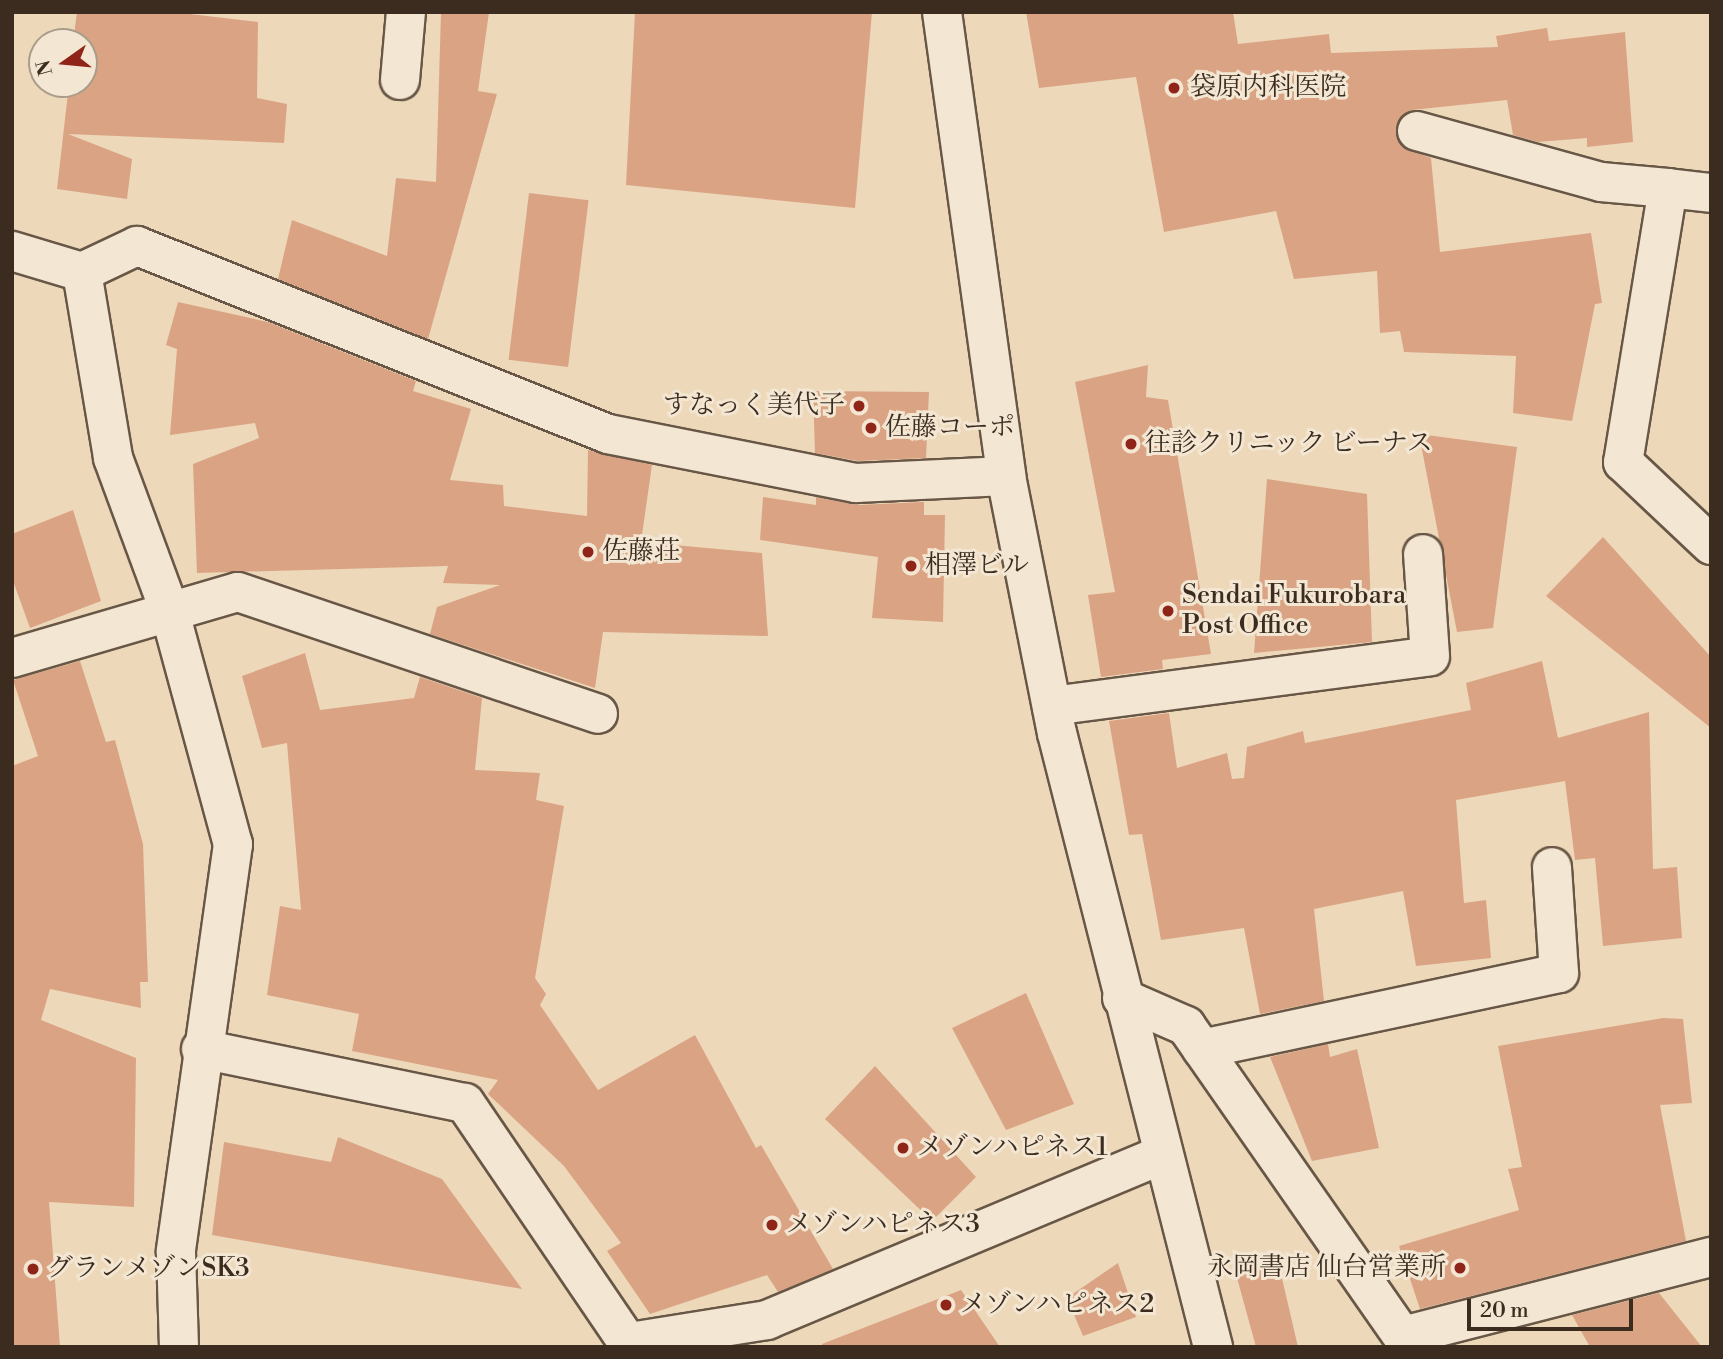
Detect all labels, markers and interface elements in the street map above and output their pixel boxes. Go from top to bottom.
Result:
north arrow [28,28,98,98]
text: N [31,58,58,78]
place label: 袋原内科医院 [1190,72,1346,104]
marker: 袋原内科医院 [1164,78,1184,98]
place label: すなっく美代子 [663,390,845,422]
marker: すなっく美代子 [851,398,867,414]
place label: 佐藤コーポ [885,412,1015,444]
marker: 佐藤コーポ [863,420,879,436]
place label: 往診クリニック ビーナス [1145,428,1435,460]
marker: 往診クリニック ビーナス [1123,436,1139,452]
place label: 佐藤荘 [602,536,680,568]
marker: 佐藤荘 [580,544,596,560]
place label: 相澤ビル [925,550,1029,582]
marker: 相澤ビル [903,558,919,574]
place label: Sendai Fukurobara Post Office [1182,580,1406,642]
marker: Sendai Fukurobara Post Office [1160,603,1176,619]
place label: メゾンハピネス1 [917,1132,1110,1164]
marker: メゾンハピネス1 [895,1140,911,1156]
place label: メゾンハピネス3 [786,1209,982,1241]
marker: メゾンハピネス3 [764,1217,780,1233]
place label: 永岡書店 仙台営業所 [1207,1252,1446,1284]
place label: グランメゾンSK3 [47,1253,251,1285]
marker: 永岡書店 仙台営業所 [1452,1260,1468,1276]
marker: グランメゾンSK3 [25,1261,41,1277]
scale bar [1471,1286,1637,1330]
place label: メゾンハピネス2 [960,1289,1157,1321]
marker: メゾンハピネス2 [938,1297,954,1313]
text: 20 m [1480,1298,1529,1324]

